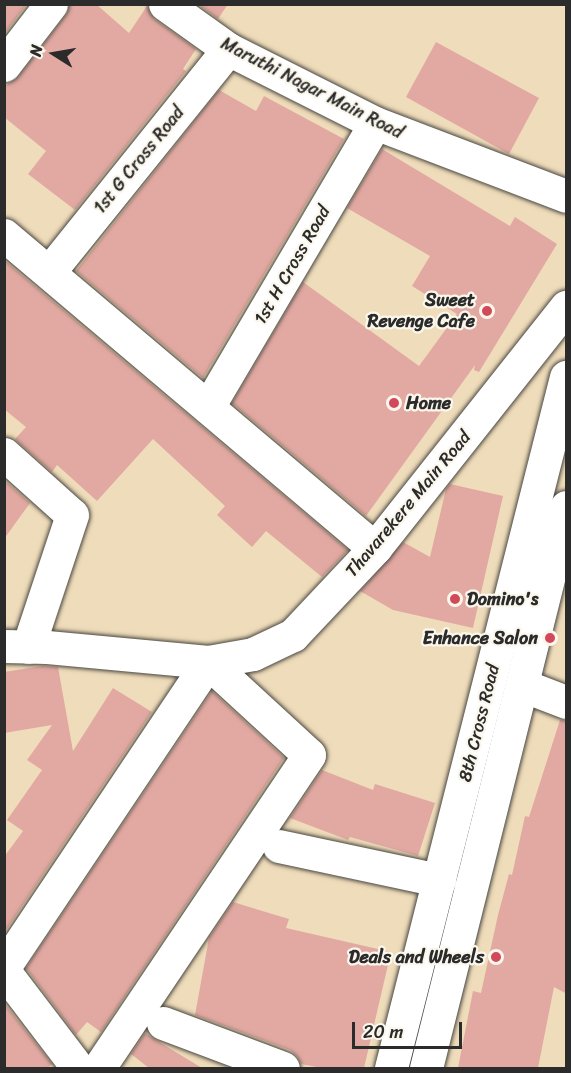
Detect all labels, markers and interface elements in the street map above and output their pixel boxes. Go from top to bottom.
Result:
north arrow [24,24,84,84]
street label: Maruthi Nagar Main Road [218,33,406,143]
text: N [21,42,51,59]
street label: 1st G Cross Road [89,102,189,218]
street label: 1st H Cross Road [249,202,335,328]
place label: Sweet Revenge Cafe [368,290,475,332]
marker: Sweet Revenge Cafe [480,304,494,318]
place label: Home [406,392,451,414]
marker: Home [387,396,401,410]
street label: Thavarekere Main Road [341,427,475,581]
place label: Domino's [467,588,538,610]
marker: Domino's [448,592,462,606]
place label: Enhance Salon [423,627,538,649]
marker: Enhance Salon [543,631,557,645]
street label: 8th Cross Road [454,662,504,784]
place label: Deals and Wheels [350,946,484,968]
marker: Deals and Wheels [489,950,503,964]
scale bar [355,1010,464,1048]
text: 20 m [363,1016,403,1048]

